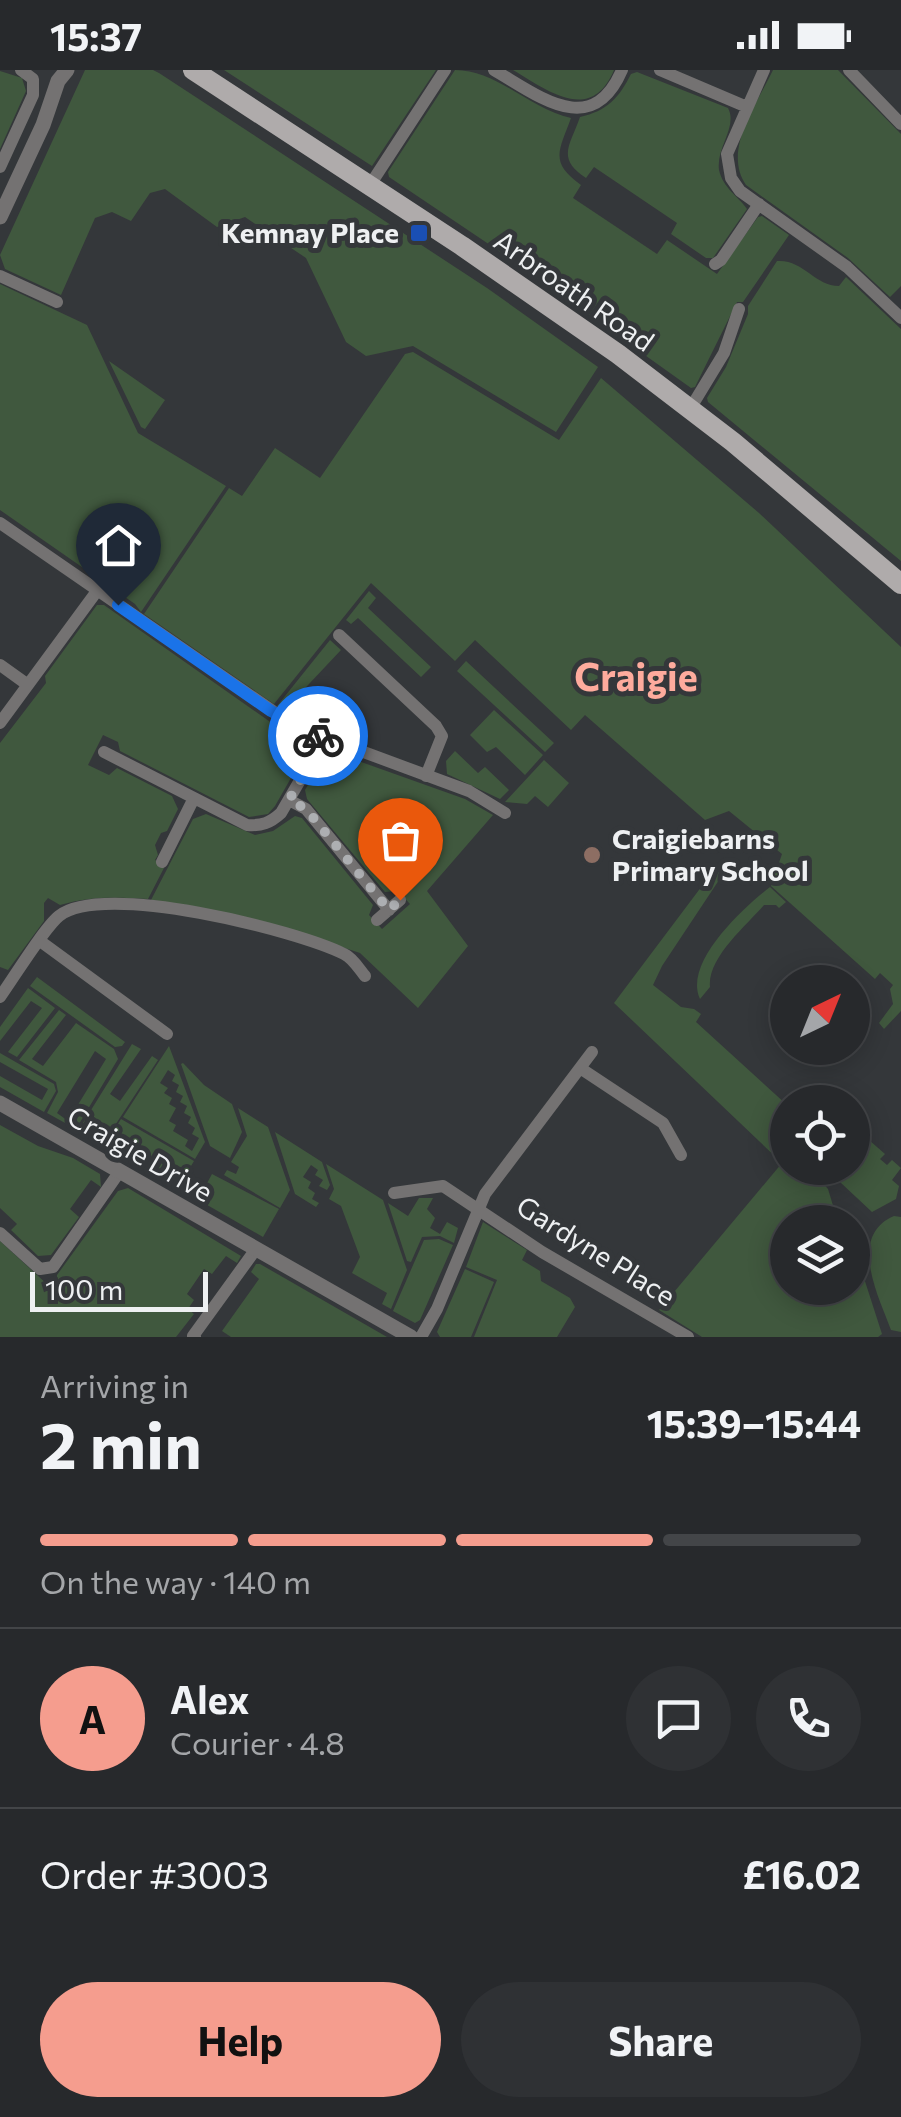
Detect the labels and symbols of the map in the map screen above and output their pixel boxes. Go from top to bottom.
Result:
place label: Kemnay Place [221,215,399,249]
marker: Kemnay Place [408,222,430,244]
street label: Arbroath Road [488,223,661,358]
pin [76,503,161,606]
district label: Craigie [574,652,698,699]
courier [268,686,368,786]
pin [358,798,443,901]
place label: Craigiebarns Primary School [612,821,809,887]
marker: Craigiebarns Primary School [581,844,603,866]
north arrow [770,965,870,1065]
street label: Craigie Drive [62,1098,219,1208]
street label: Gardyne Place [511,1188,682,1312]
scale bar [30,1267,208,1312]

